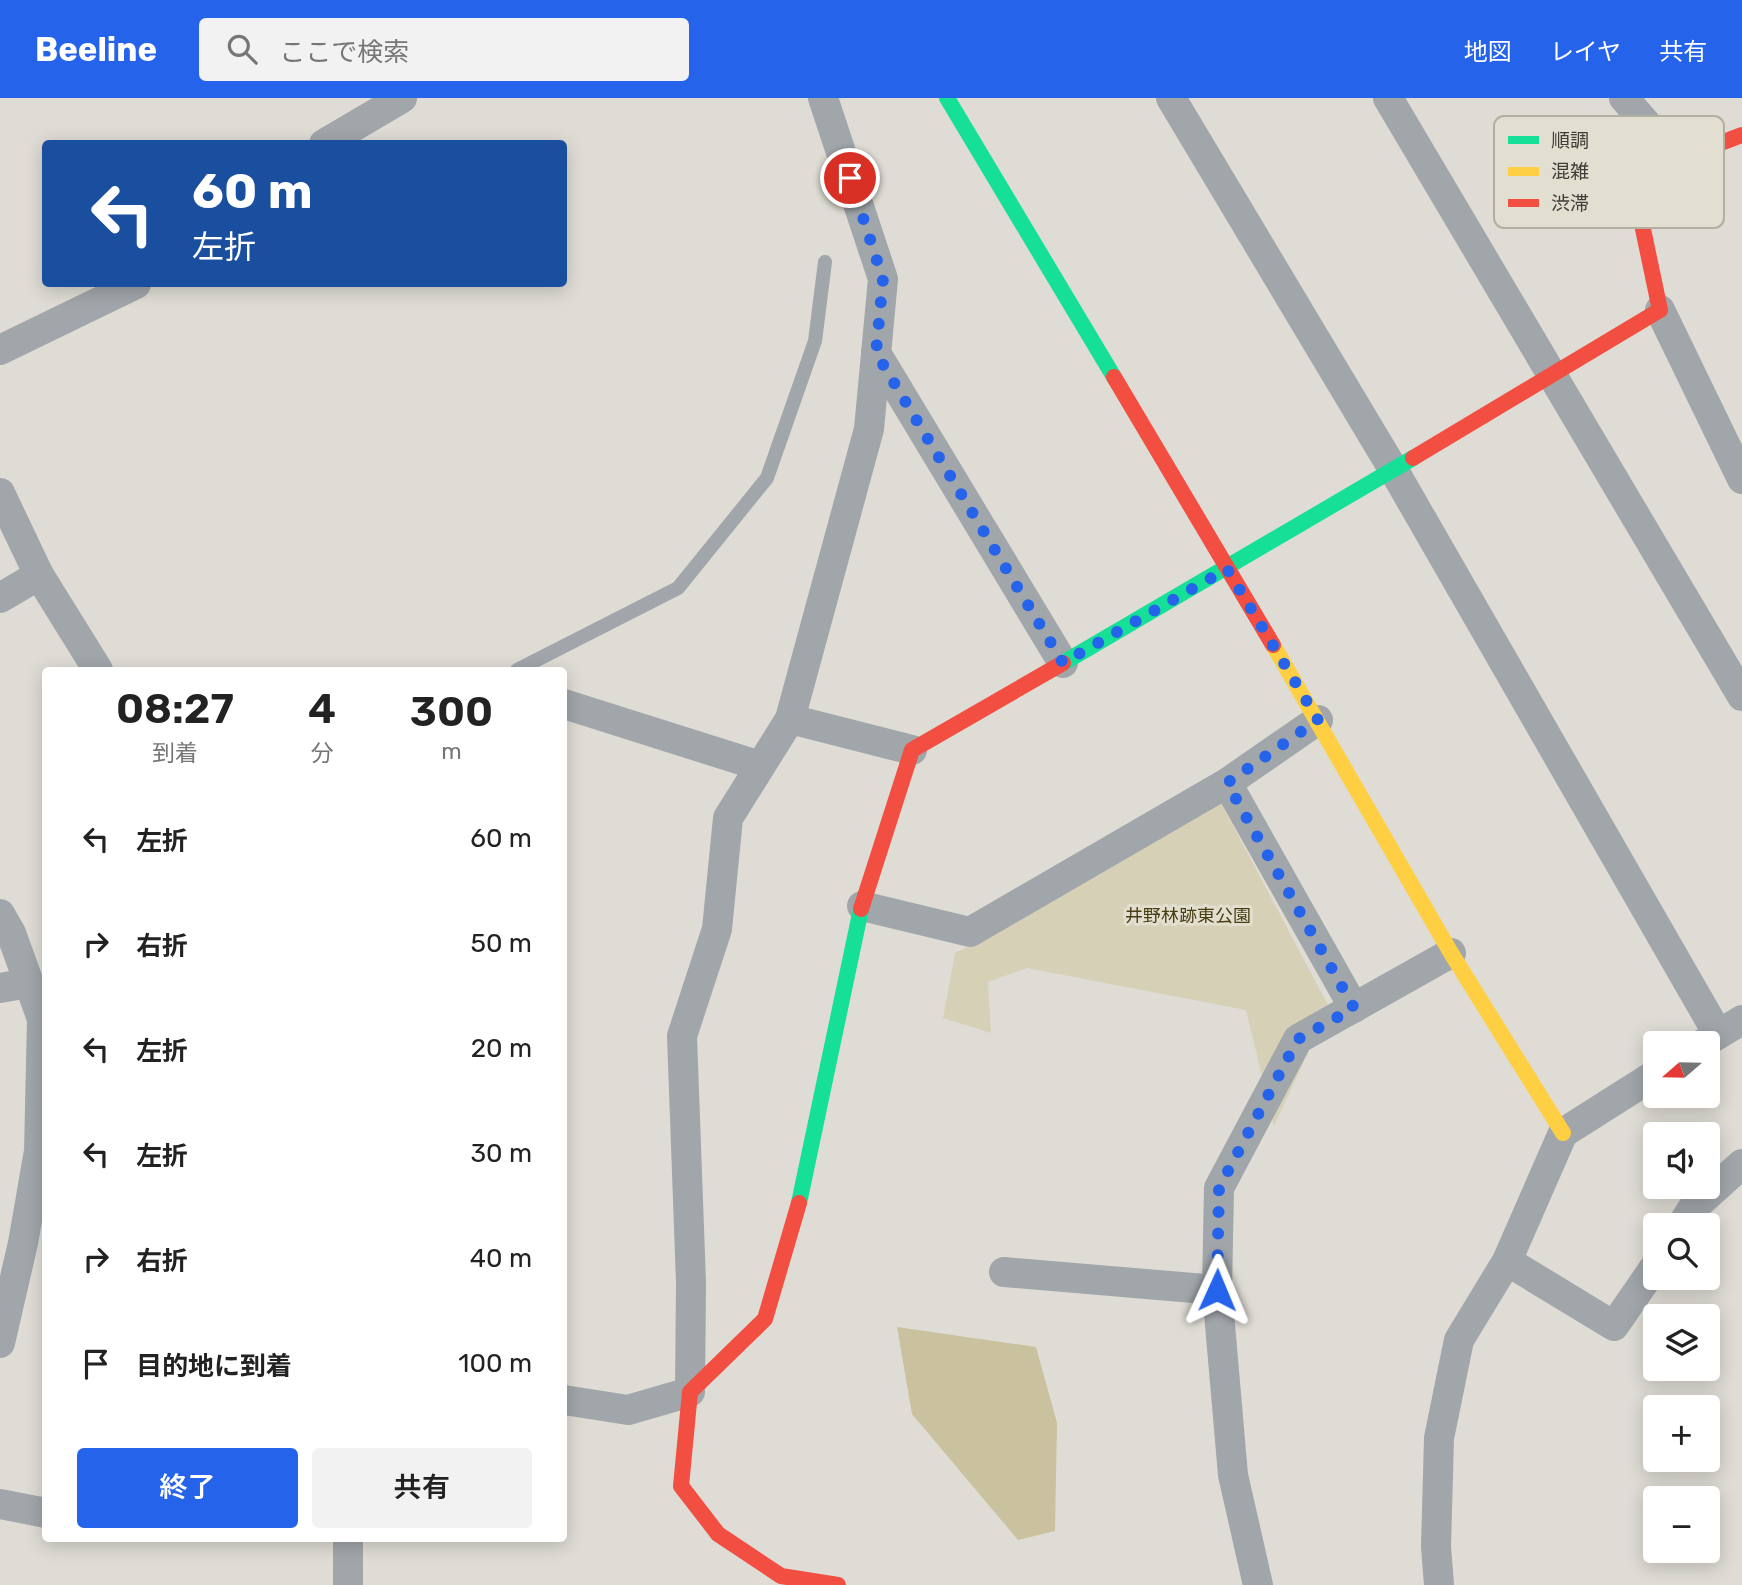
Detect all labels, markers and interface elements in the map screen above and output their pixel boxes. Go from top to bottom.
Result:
search box [199,18,689,81]
text: Beeline [35,30,157,69]
icon: search [223,30,261,68]
text: ここで検索 [279,37,409,68]
text: 地図 [1464,38,1512,66]
text: レイヤ [1550,38,1621,66]
text: 共有 [1659,38,1707,66]
legend [1494,116,1724,228]
text: 順調 [1551,129,1589,152]
pin [820,148,880,208]
icon: arrive [831,159,869,197]
text: 混雑 [1551,160,1589,183]
text: 60 m [192,162,313,220]
icon: left [77,168,168,259]
text: 渋滞 [1551,192,1589,215]
text: 左折 [192,228,256,266]
text: 08:27 [116,684,234,734]
text: 4 [308,684,336,734]
text: 300 [410,687,493,737]
text: m [441,737,462,765]
text: 到着 [152,739,198,767]
text: 分 [310,739,333,767]
icon: left [77,820,115,858]
text: 60 m [470,823,532,854]
text: 左折 [136,826,188,857]
park label: 井野林跡東公園 [1125,905,1251,927]
icon: right [77,925,115,963]
text: 50 m [471,928,532,959]
text: 右折 [136,931,188,962]
icon: left [77,1030,115,1068]
north arrow [1643,1031,1720,1108]
map controls [1643,1031,1720,1563]
text: 20 m [471,1033,532,1064]
text: 左折 [136,1036,188,1067]
button: sound [1643,1122,1720,1199]
icon: left [77,1135,115,1173]
text: 30 m [470,1138,532,1169]
text: 左折 [136,1141,188,1172]
button: search [1643,1213,1720,1290]
icon: right [77,1240,115,1278]
text: 40 m [470,1243,532,1274]
text: 右折 [136,1246,188,1277]
position arrow [1180,1253,1254,1327]
button: layers [1643,1304,1720,1381]
icon: arrive [77,1345,115,1383]
text: 100 m [458,1348,532,1379]
text: 目的地に到着 [136,1351,292,1382]
button: + [1643,1395,1720,1472]
button: 終了 [77,1448,298,1528]
button: 共有 [312,1448,532,1528]
button: − [1643,1486,1720,1563]

